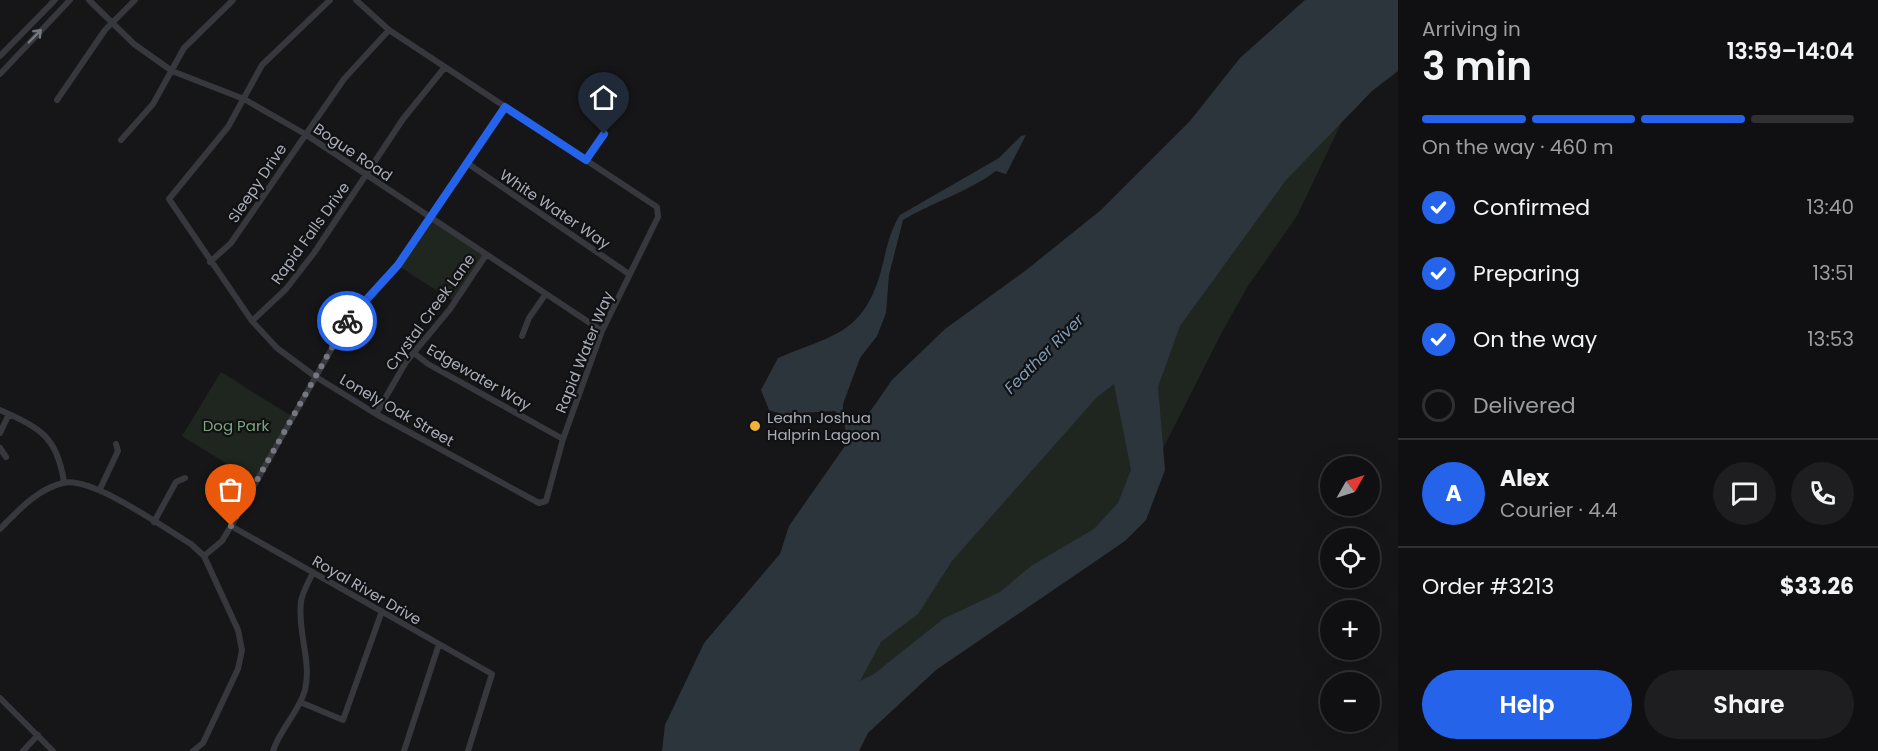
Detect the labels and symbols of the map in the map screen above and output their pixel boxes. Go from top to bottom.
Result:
one-way arrow [27,29,42,44]
pin [578,72,629,134]
street label: Bogue Road [309,118,397,186]
street label: Sleepy Drive [223,139,291,227]
street label: White Water Way [496,164,615,254]
street label: Rapid Falls Drive [266,178,354,288]
street label: Crystal Creek Lane [380,249,480,375]
street label: Rapid Water Way [550,287,618,416]
courier [317,291,377,351]
water label: Feather River [999,308,1090,399]
street label: Edgewater Way [423,339,536,416]
street label: Lonely Oak Street [336,369,458,451]
place label: Leahn Joshua Halprin Lagoon [767,407,880,445]
park label: Dog Park [203,415,270,436]
marker: Leahn Joshua Halprin Lagoon [748,419,762,433]
north arrow [1320,456,1380,516]
pin [205,464,256,526]
street label: Royal River Drive [309,550,425,630]

